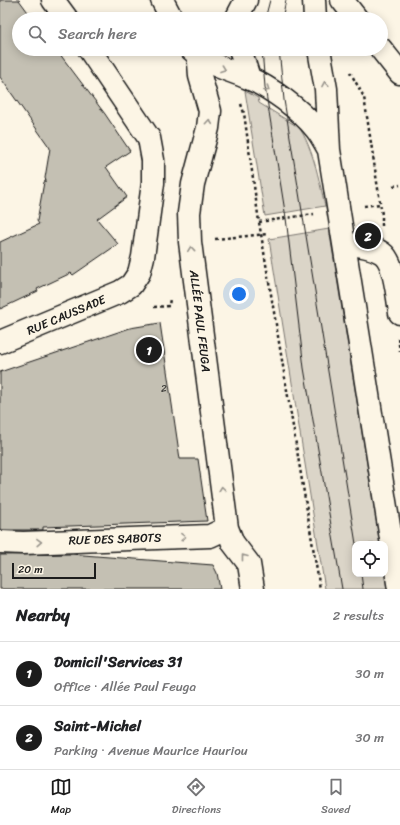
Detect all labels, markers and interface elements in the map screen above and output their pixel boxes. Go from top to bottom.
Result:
search box [12,12,388,56]
text: Search here [58,21,137,47]
icon: search [26,23,48,45]
one-way arrow [219,64,226,72]
one-way arrow [321,81,330,87]
one-way arrow [263,84,270,91]
one-way arrow [204,119,213,125]
pin: 2 [355,221,381,251]
one-way arrow [187,246,196,252]
street label: ALLÉE PAUL FEUGA [183,268,217,374]
your location [229,284,249,304]
street label: RUE CAUSSADE [23,288,110,342]
pin: 1 [136,335,162,365]
house number: 2 [161,380,167,398]
one-way arrow [218,486,227,492]
street label: RUE DES SABOTS [68,526,162,552]
one-way arrow [180,533,186,541]
one-way arrow [36,538,42,546]
map controls [352,541,388,577]
button: locate [352,541,388,577]
one-way arrow [241,555,248,562]
text: 20 m [18,560,43,579]
scale bar [12,561,96,580]
text: Nearby [16,600,70,630]
text: 2 results [333,604,384,627]
text: Domicil'Services 31 [54,649,182,675]
text: 1 [26,662,32,685]
text: 30 m [355,662,384,685]
text: Office · Allée Paul Feuga [54,675,196,698]
text: Saint-Michel [54,713,141,739]
text: 2 [25,726,33,749]
text: 30 m [355,726,384,749]
text: Parking · Avenue Maurice Hauriou [54,739,248,762]
tab: Map [50,776,72,819]
tab: Directions [172,776,221,819]
tab: Saved [321,776,350,819]

